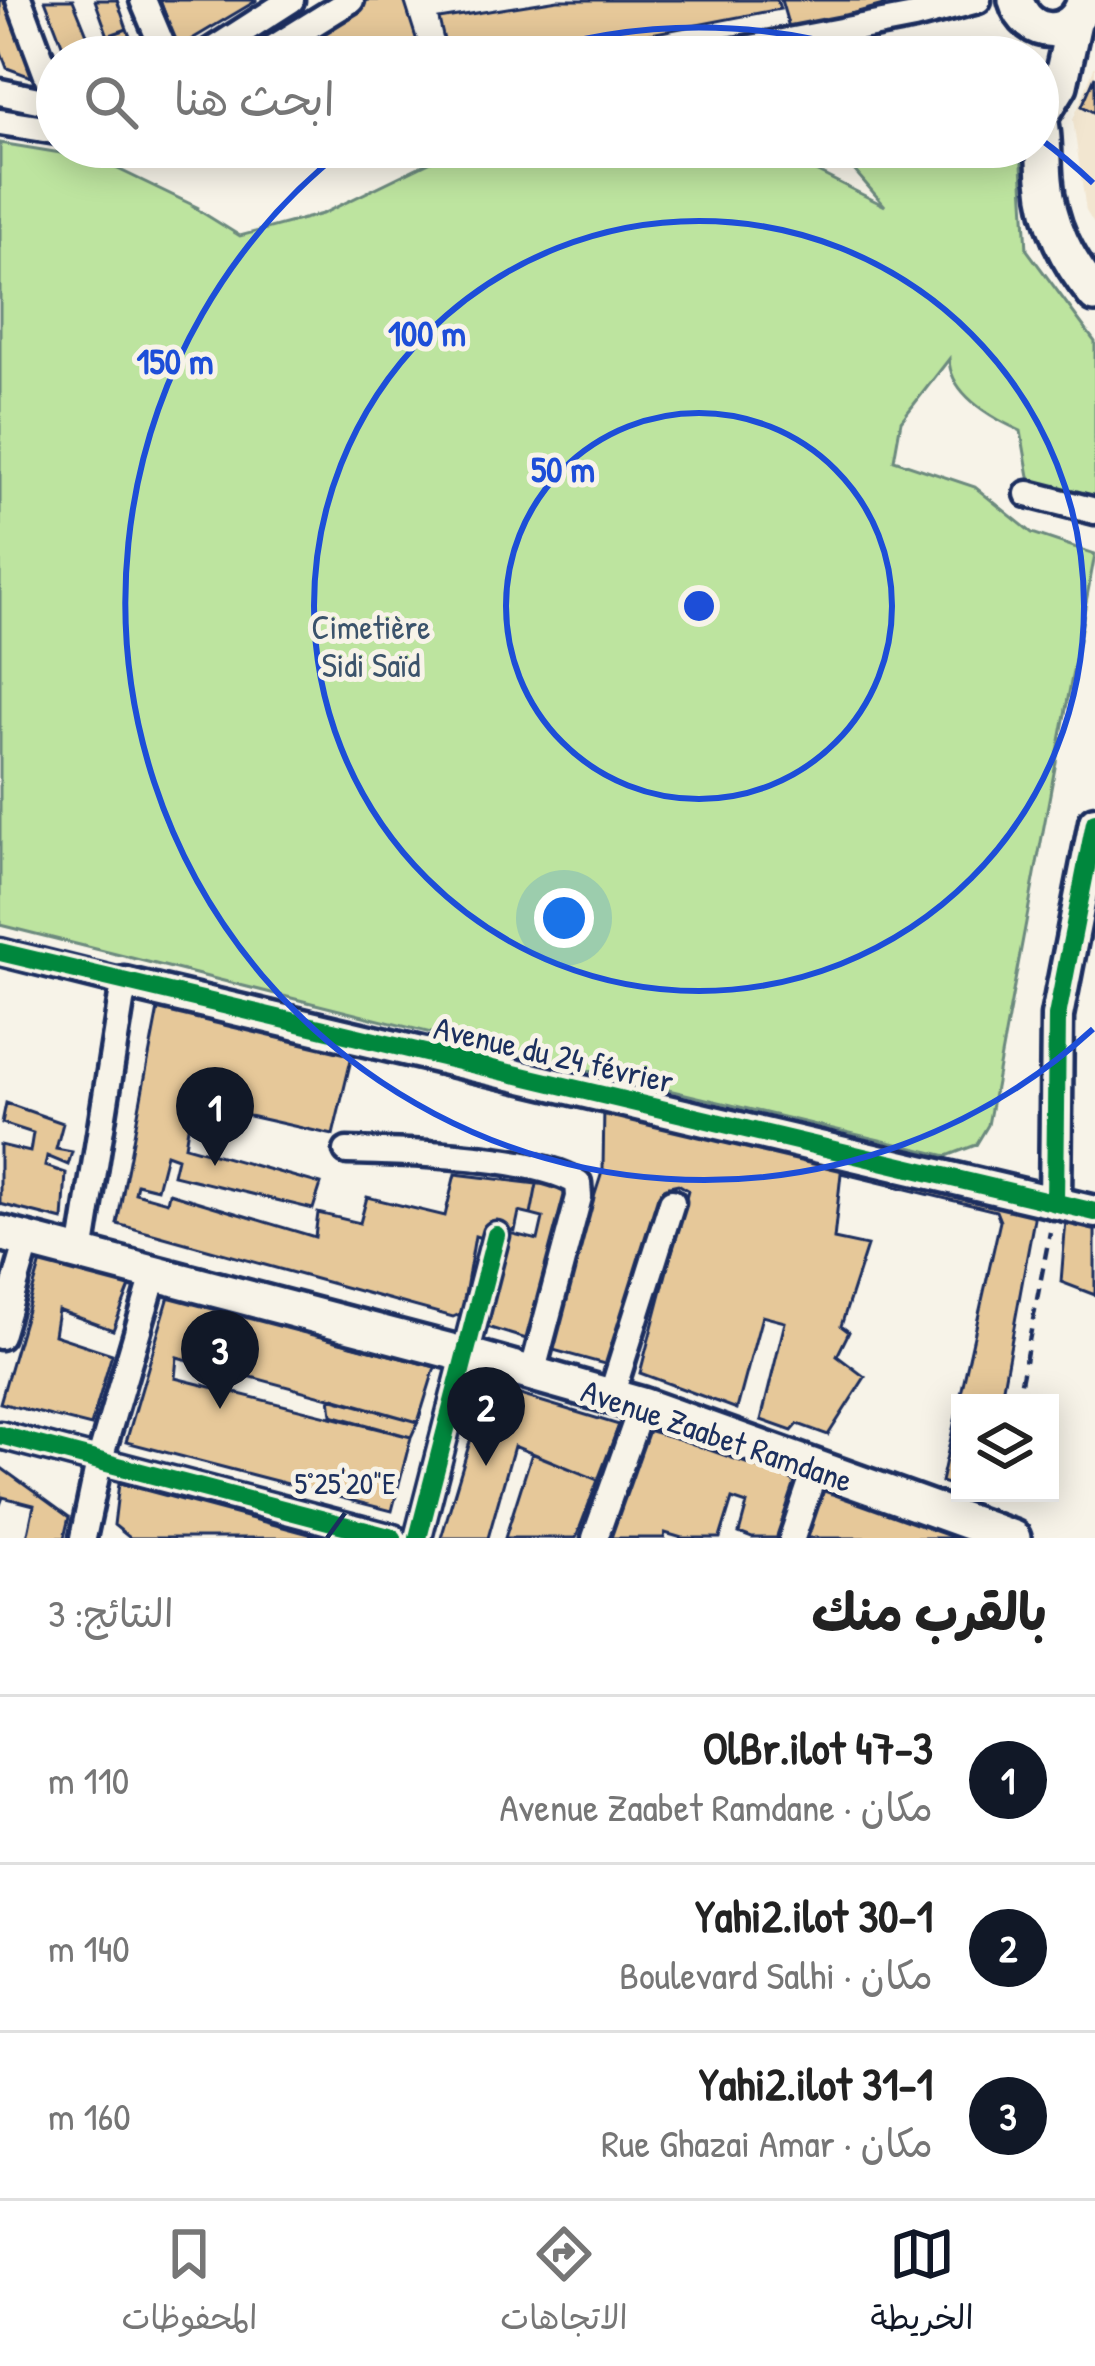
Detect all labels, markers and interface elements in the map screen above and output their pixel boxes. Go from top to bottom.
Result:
search box [36,36,1059,168]
text: ابحث هنا [174,68,335,129]
icon: search [78,69,144,135]
text: 100 m [388,308,466,357]
text: 150 m [136,336,214,385]
text: 50 m [531,444,595,493]
centre of rings [678,585,720,627]
park label: Cimetière Sidi Saïd [312,605,430,687]
your location [534,888,594,948]
street label: Avenue du 24 février [430,1005,678,1103]
pin: 1 [176,1067,254,1166]
pin: 3 [181,1310,259,1409]
pin: 2 [447,1367,525,1466]
street label: Avenue Zaabet Ramdane [576,1368,858,1502]
map controls [951,1394,1059,1502]
button: layers [951,1394,1059,1502]
text: 5°25'20"E [294,1463,396,1503]
text: بالقرب منك [812,1577,1047,1646]
text: النتائج: 3 [48,1586,173,1639]
text: OlBr.ilot 47-3 [703,1717,933,1778]
text: 110 m [48,1753,129,1806]
text: 1 [1001,1753,1015,1806]
text: مكان · Avenue Zaabet Ramdane [500,1780,933,1833]
text: Yahi2.ilot 30-1 [695,1885,933,1946]
text: 140 m [48,1921,130,1974]
text: 2 [999,1921,1017,1974]
text: مكان · Boulevard Salhi [619,1948,933,2001]
text: Yahi2.ilot 31-1 [699,2053,933,2114]
text: 160 m [48,2089,131,2142]
text: 3 [999,2089,1017,2142]
text: مكان · Rue Ghazai Amar [601,2116,933,2169]
tab: المحفوظات [121,2221,257,2347]
tab: الاتجاهات [500,2221,628,2347]
tab: الخريطة [871,2221,974,2347]

